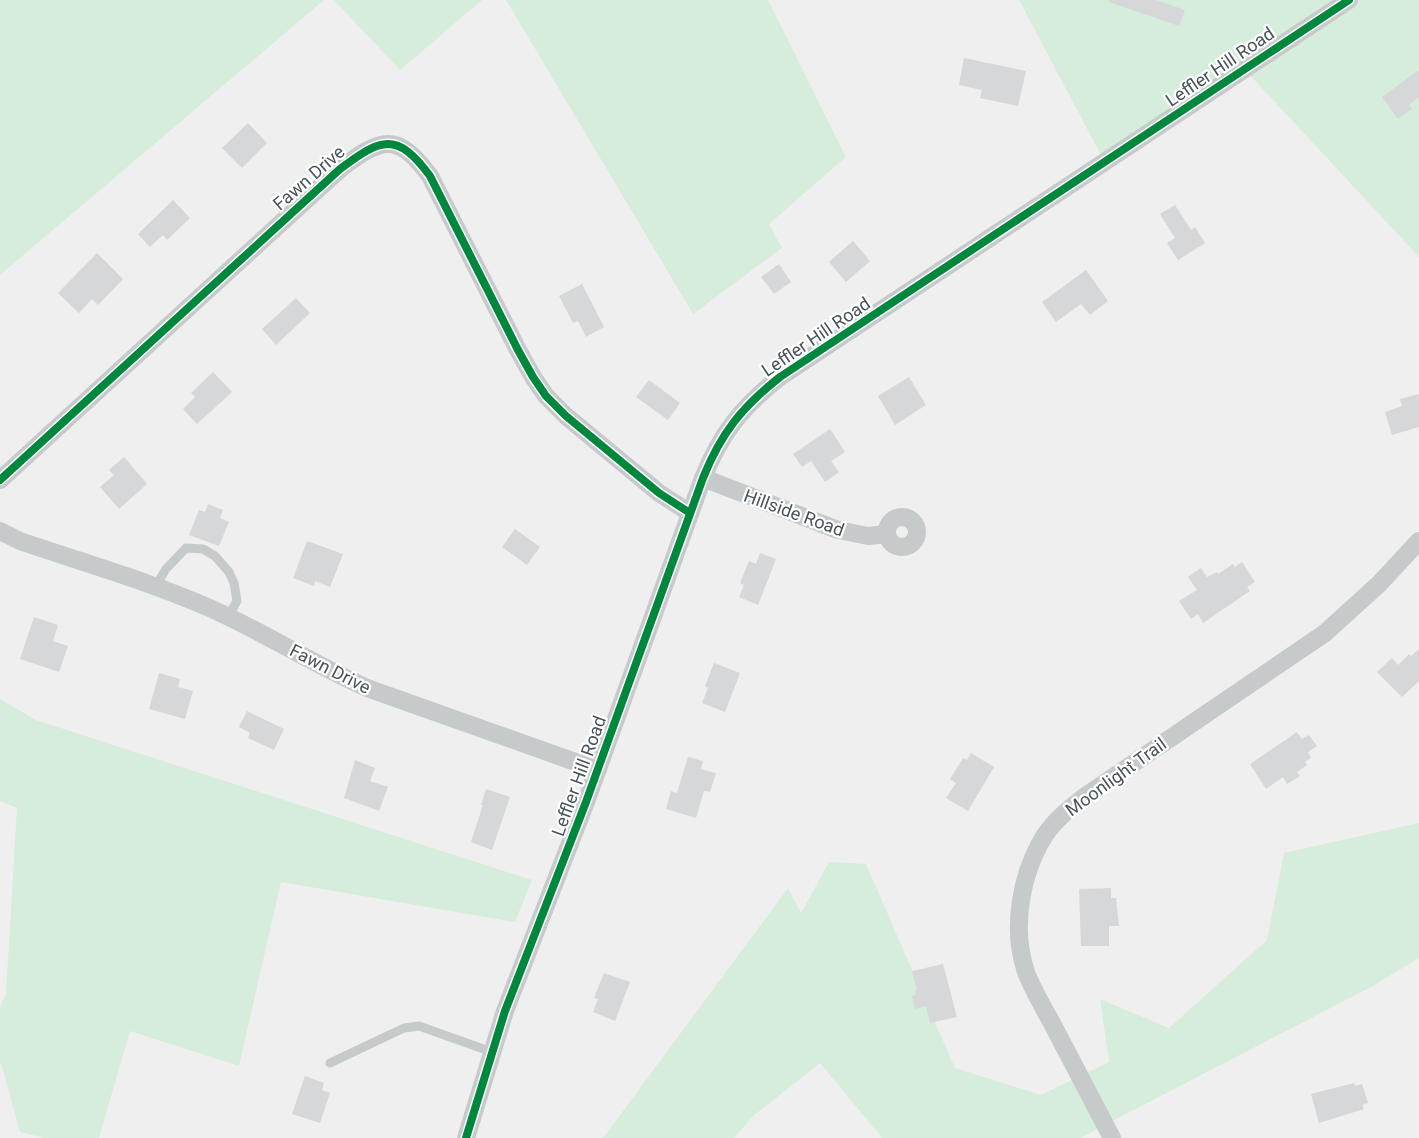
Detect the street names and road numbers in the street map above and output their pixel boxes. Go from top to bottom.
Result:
street label: Leffler Hill Road [1161,23,1278,111]
street label: Fawn Drive [269,141,349,214]
street label: Leffler Hill Road [757,293,874,381]
street label: Hillside Road [741,485,847,540]
street label: Fawn Drive [286,639,374,698]
street label: Leffler Hill Road [547,713,610,839]
street label: Moonlight Trail [1061,733,1170,820]

